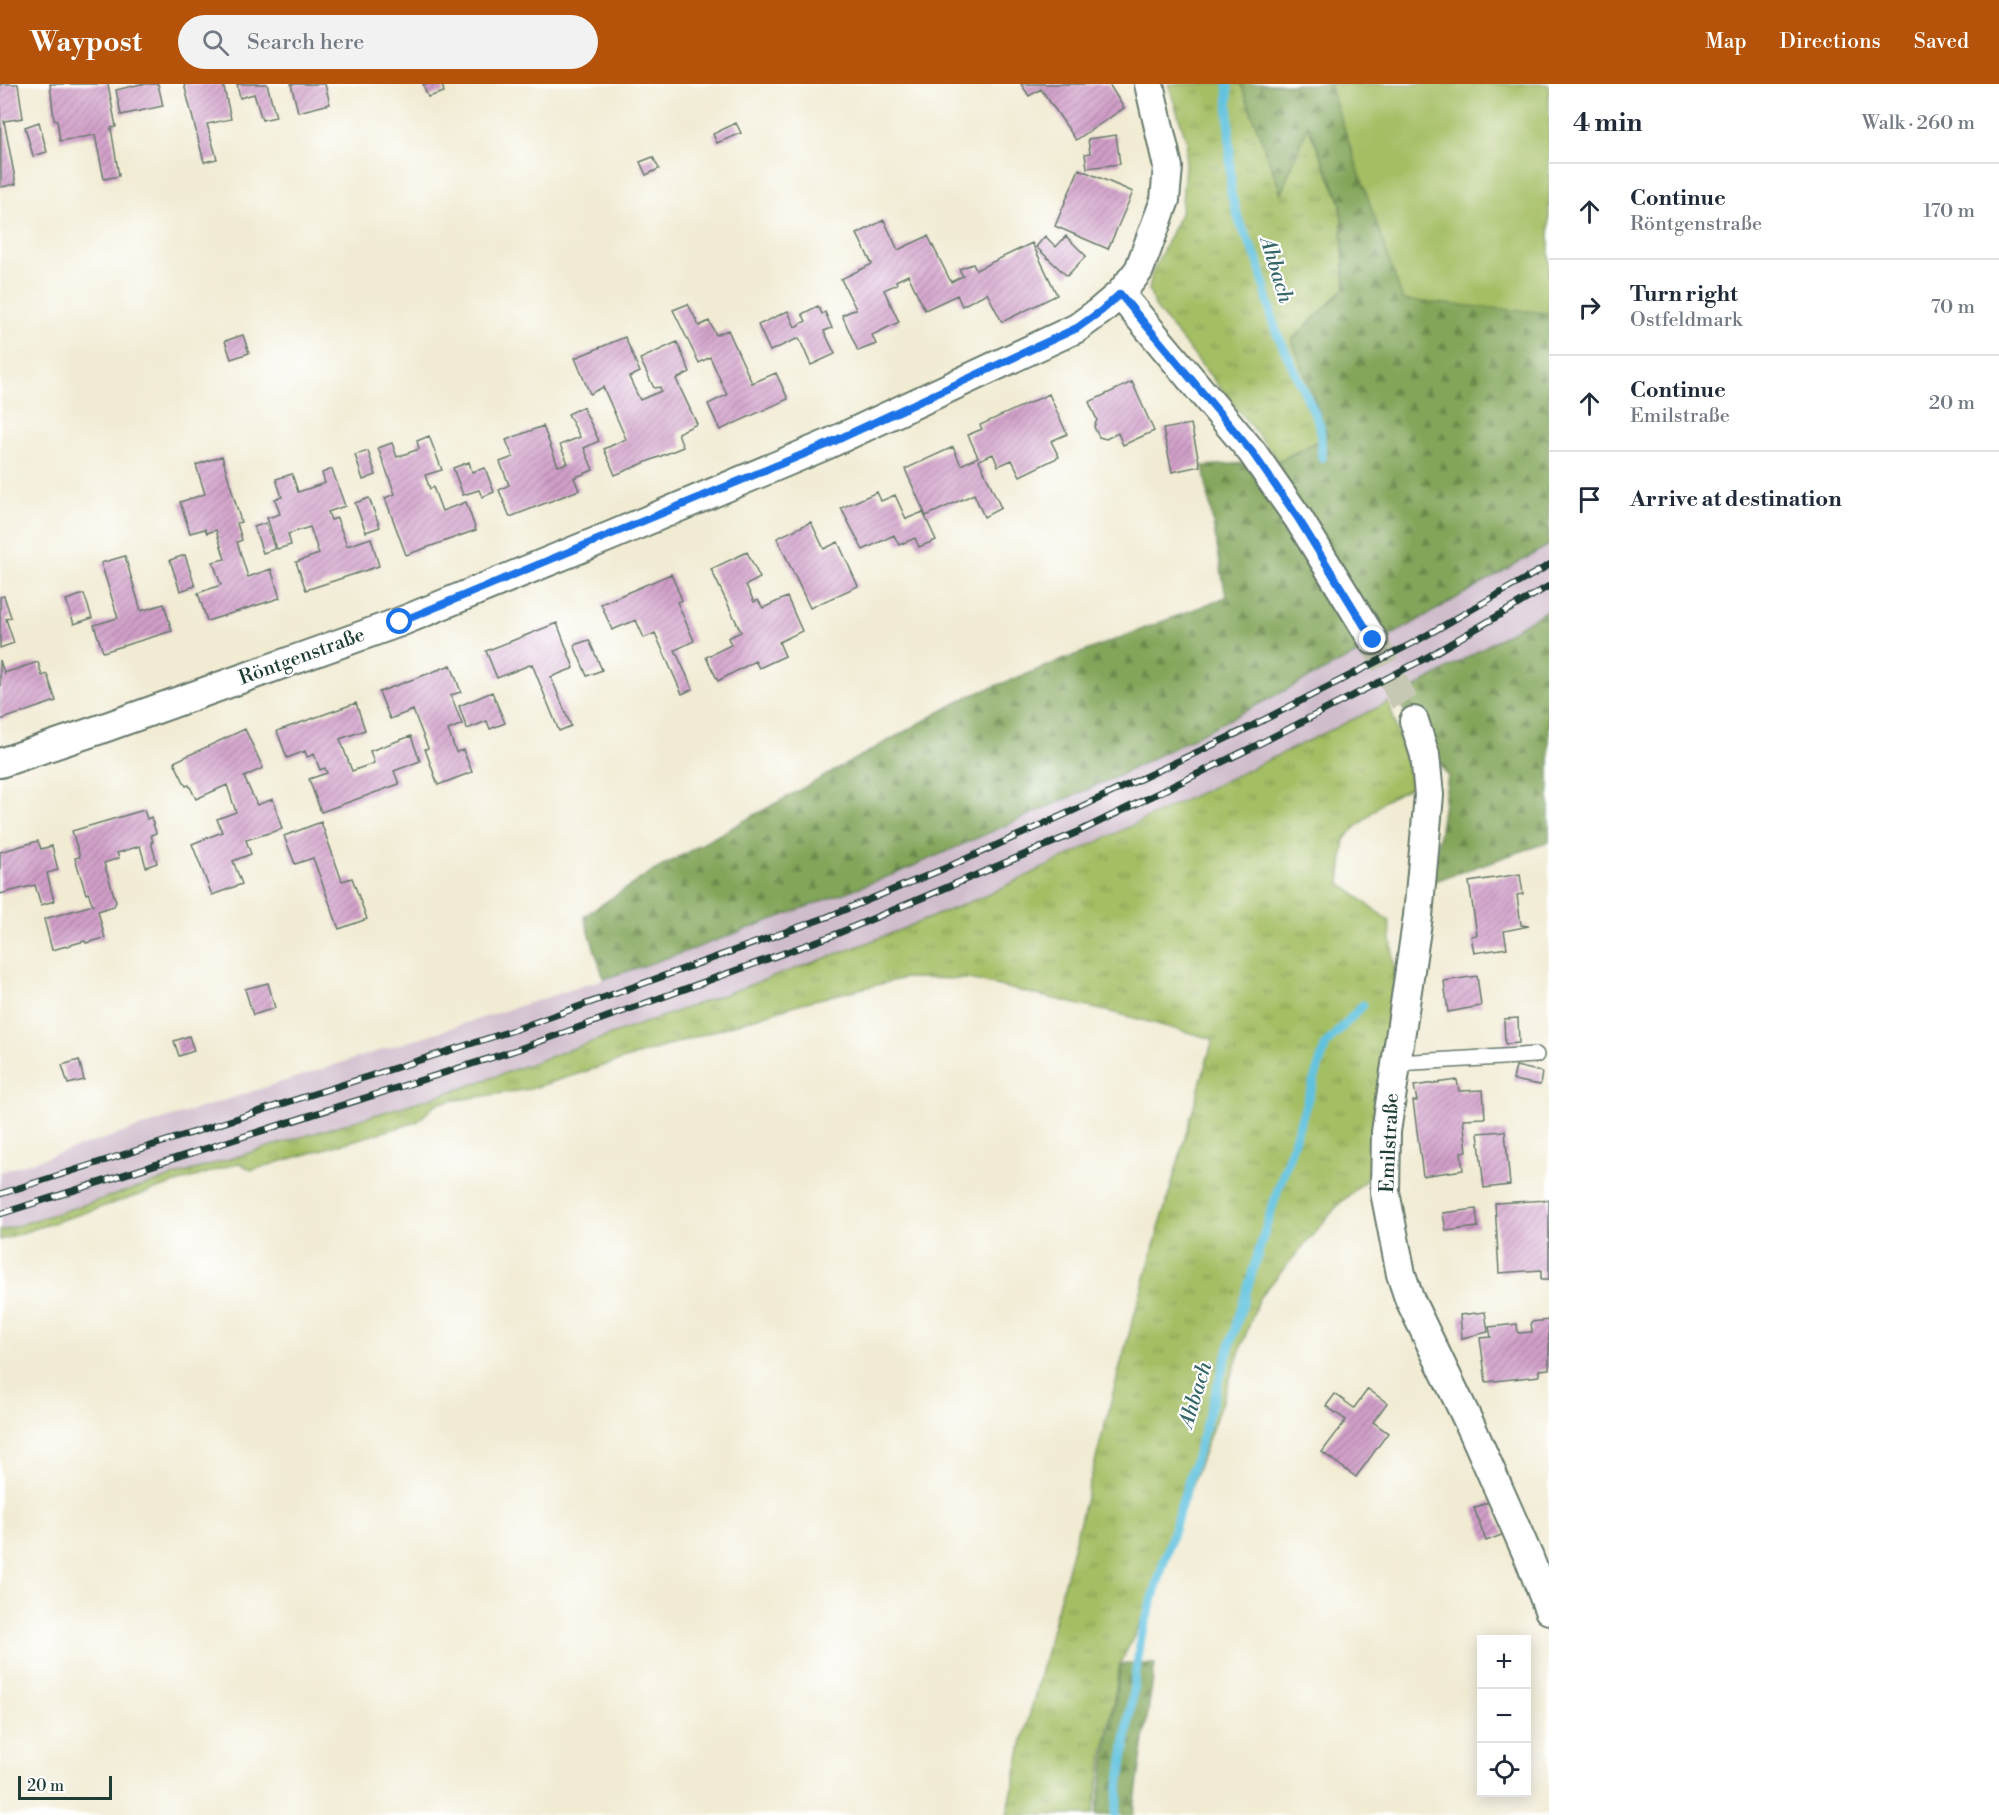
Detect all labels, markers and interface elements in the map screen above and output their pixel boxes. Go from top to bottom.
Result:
search box [178,15,598,69]
text: Waypost [30,25,142,60]
icon: search [199,26,232,59]
text: Search here [247,29,364,56]
text: Map [1705,29,1747,55]
text: Directions [1780,29,1881,55]
text: Saved [1914,29,1969,55]
text: 4 min [1573,107,1643,139]
text: Walk · 260 m [1862,111,1975,136]
text: Continue [1630,185,1726,212]
icon: ahead [1573,195,1606,228]
text: 170 m [1923,199,1975,224]
text: Röntgenstraße [1630,212,1762,237]
water label: Ahbach [1253,232,1298,306]
text: Turn right [1630,281,1738,308]
icon: right [1573,291,1606,324]
text: 70 m [1931,295,1975,320]
text: Ostfeldmark [1630,308,1742,333]
text: Continue [1630,377,1726,404]
icon: ahead [1573,387,1606,420]
text: 20 m [1929,391,1975,416]
text: Emilstraße [1630,404,1730,429]
icon: arrive [1573,483,1606,516]
text: Arrive at destination [1630,486,1842,513]
route start [386,608,412,634]
street label: Röntgenstraße [236,623,368,691]
route end [1359,626,1385,652]
street label: Emilstraße [1375,1092,1405,1194]
water label: Ahbach [1173,1359,1218,1433]
map controls [1477,1635,1531,1797]
button: + [1477,1635,1531,1689]
button: − [1477,1689,1531,1743]
button: locate [1477,1743,1531,1797]
scale bar [18,1773,112,1800]
text: 20 m [27,1776,64,1796]

